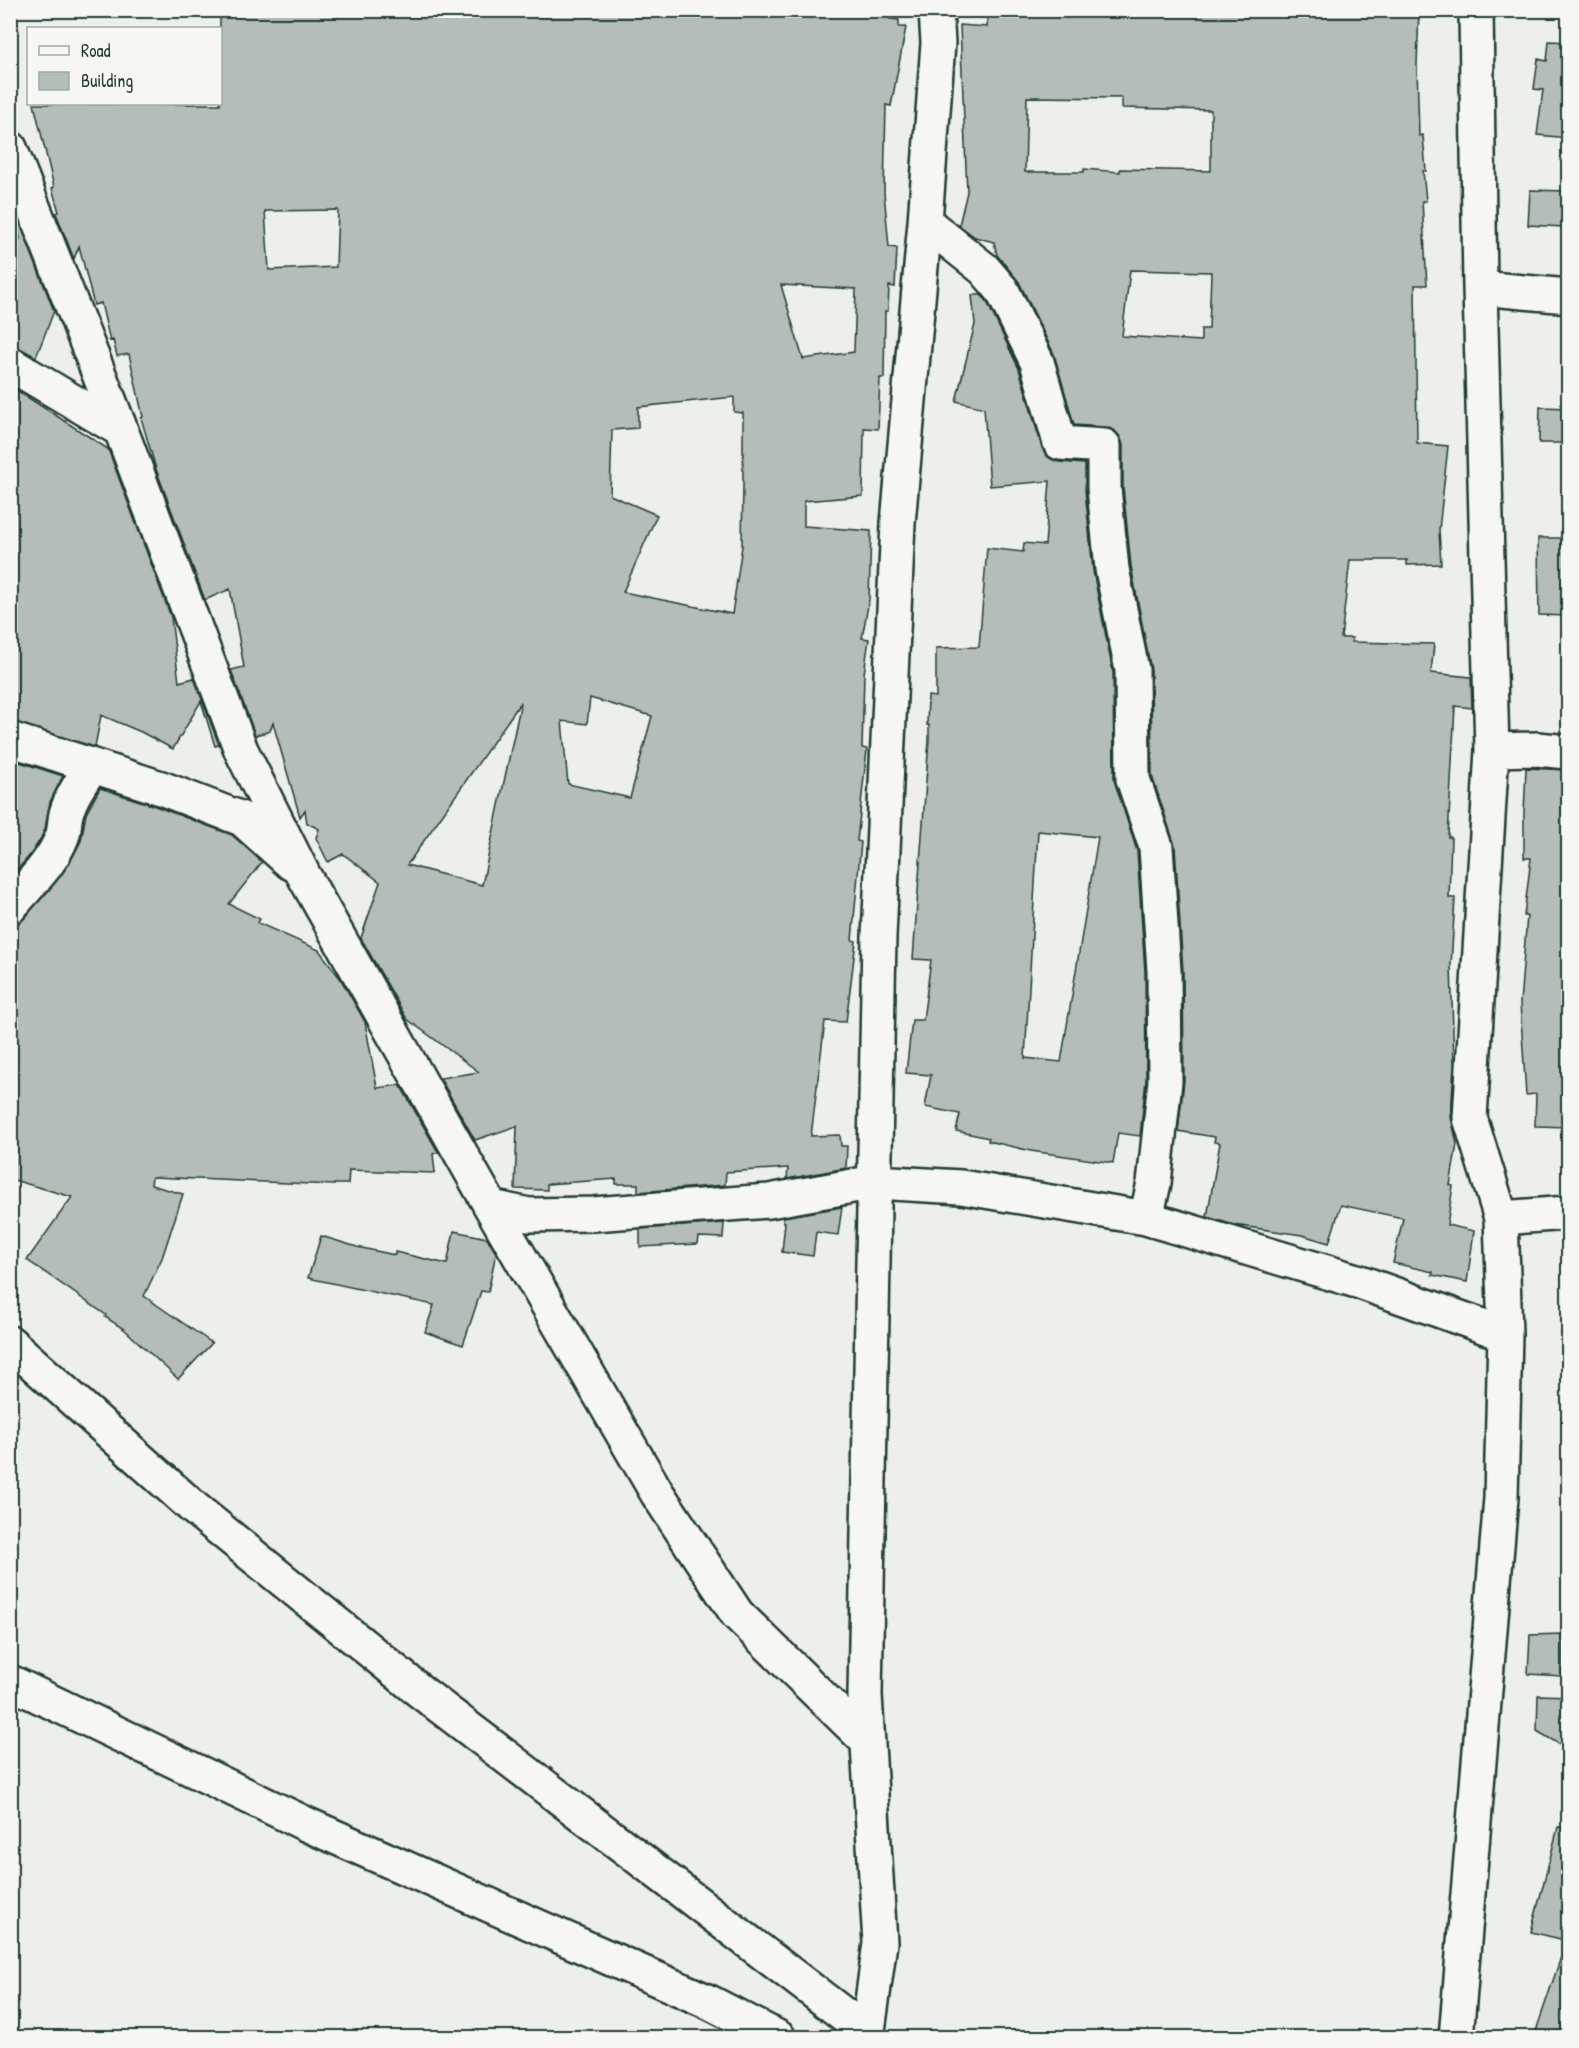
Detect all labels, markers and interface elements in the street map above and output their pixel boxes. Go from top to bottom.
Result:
legend [27,27,222,105]
text: Road [81,38,111,63]
text: Building [81,68,133,93]

